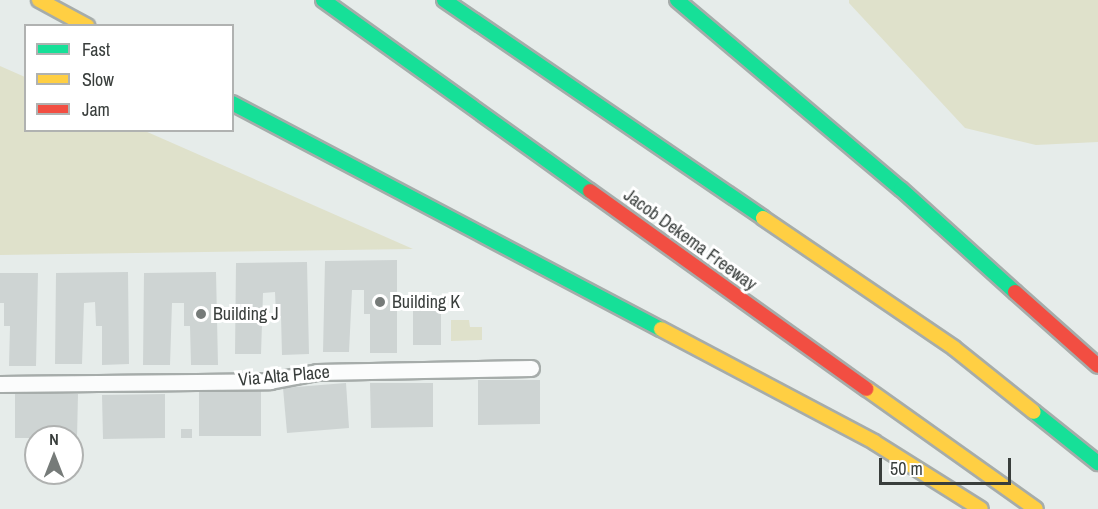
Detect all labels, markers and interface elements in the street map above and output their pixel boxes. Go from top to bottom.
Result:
legend [24,24,234,132]
text: Fast [82,37,110,62]
text: Slow [82,67,114,92]
text: Jam [82,97,110,122]
street label: Jacob Dekema Freeway [619,184,761,296]
place label: Building K [392,291,460,313]
marker: Building K [373,295,387,309]
place label: Building J [213,303,279,325]
marker: Building J [194,307,208,321]
street label: Via Alta Place [237,361,331,391]
north arrow [24,425,84,485]
text: N [49,428,59,450]
scale bar [882,446,1014,484]
text: 50 m [890,456,923,481]

